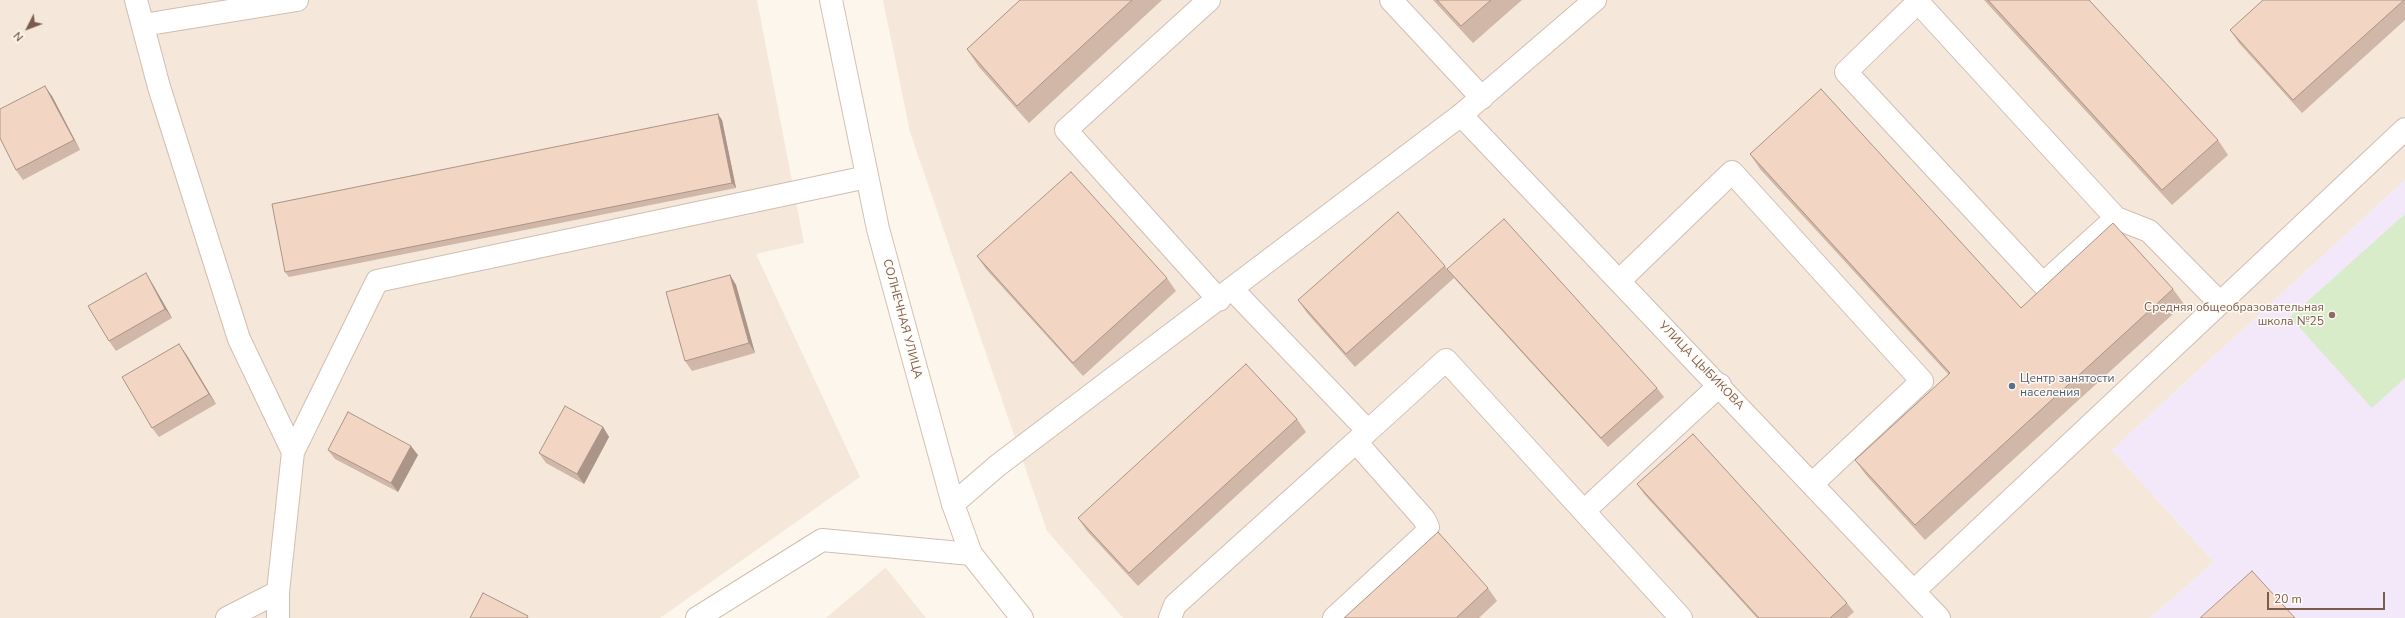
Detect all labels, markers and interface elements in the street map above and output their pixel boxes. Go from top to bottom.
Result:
north arrow [8,8,48,48]
text: N [10,28,27,44]
street label: СОЛНЕЧНАЯ УЛИЦА [879,258,925,380]
place label: Средняя общеобразовательная школа №25 [2144,301,2324,329]
marker: Средняя общеобразовательная школа №25 [2327,310,2337,320]
street label: УЛИЦА ЦЫБИКОВА [1655,319,1747,413]
place label: Центр занятости населения [2020,372,2115,400]
marker: Центр занятости населения [2007,381,2017,391]
scale bar [2269,584,2387,610]
text: 20 m [2274,591,2302,607]

